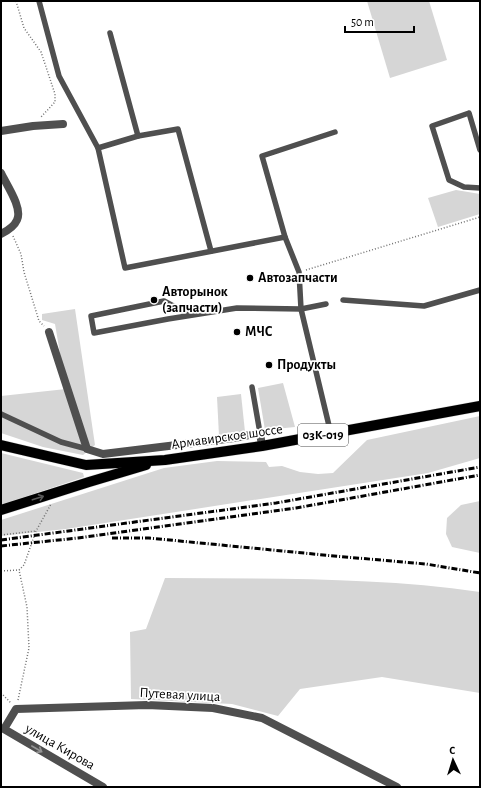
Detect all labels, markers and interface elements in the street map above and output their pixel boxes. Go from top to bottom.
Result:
scale bar [345,8,414,34]
text: 50 m [351,16,374,28]
place label: Автозапчасти [258,271,338,285]
marker: Автозапчасти [245,273,255,283]
place label: Авторынок (запчасти) [162,285,228,315]
marker: Авторынок (запчасти) [149,295,159,305]
place label: МЧС [245,325,273,339]
marker: МЧС [232,327,242,337]
place label: Продукты [277,358,336,372]
marker: Продукты [264,360,274,370]
street label: Армавирское шоссе [170,422,284,452]
road number: 03К-019 [298,424,348,446]
one-way arrow [31,494,44,501]
street label: Путевая улица [139,686,221,704]
street label: улица Кирова [22,721,98,773]
north arrow [433,740,473,780]
one-way arrow [31,745,43,753]
text: С [449,745,456,756]

